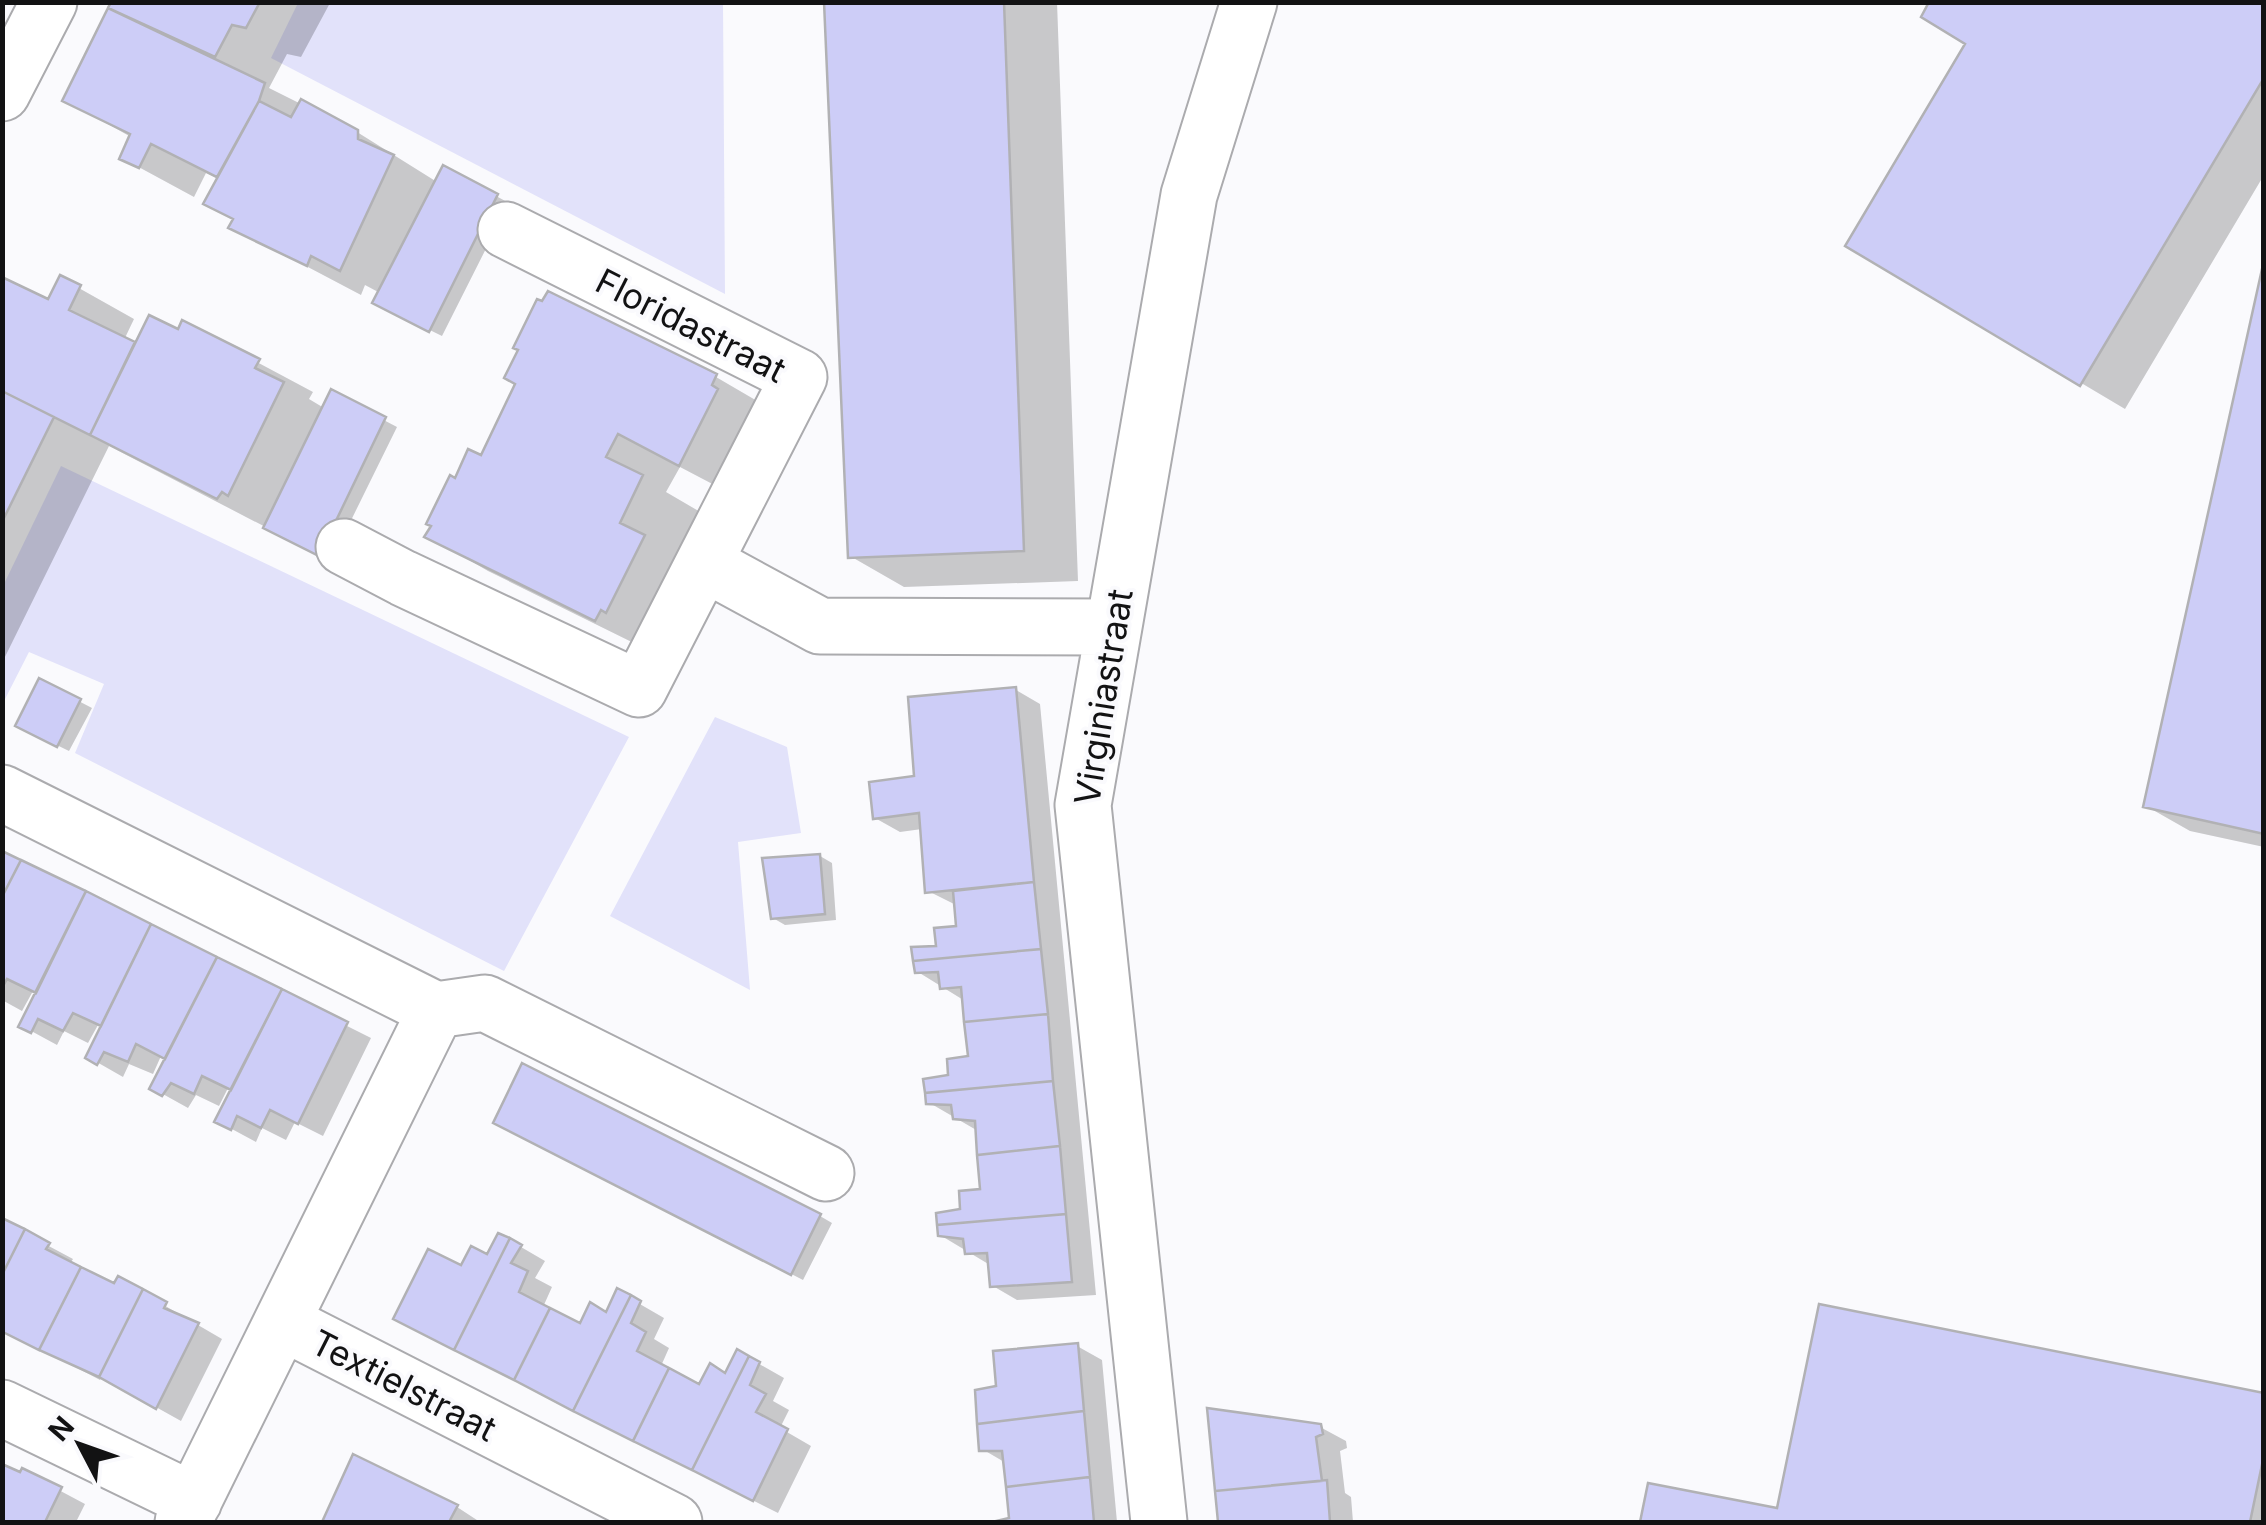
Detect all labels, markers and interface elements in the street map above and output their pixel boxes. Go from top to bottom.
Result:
street label: Floridastraat [589,259,793,391]
street label: Virginiastraat [1065,586,1141,808]
street label: Textielstraat [305,1320,503,1450]
north arrow [30,1395,130,1495]
text: N [41,1409,81,1448]

